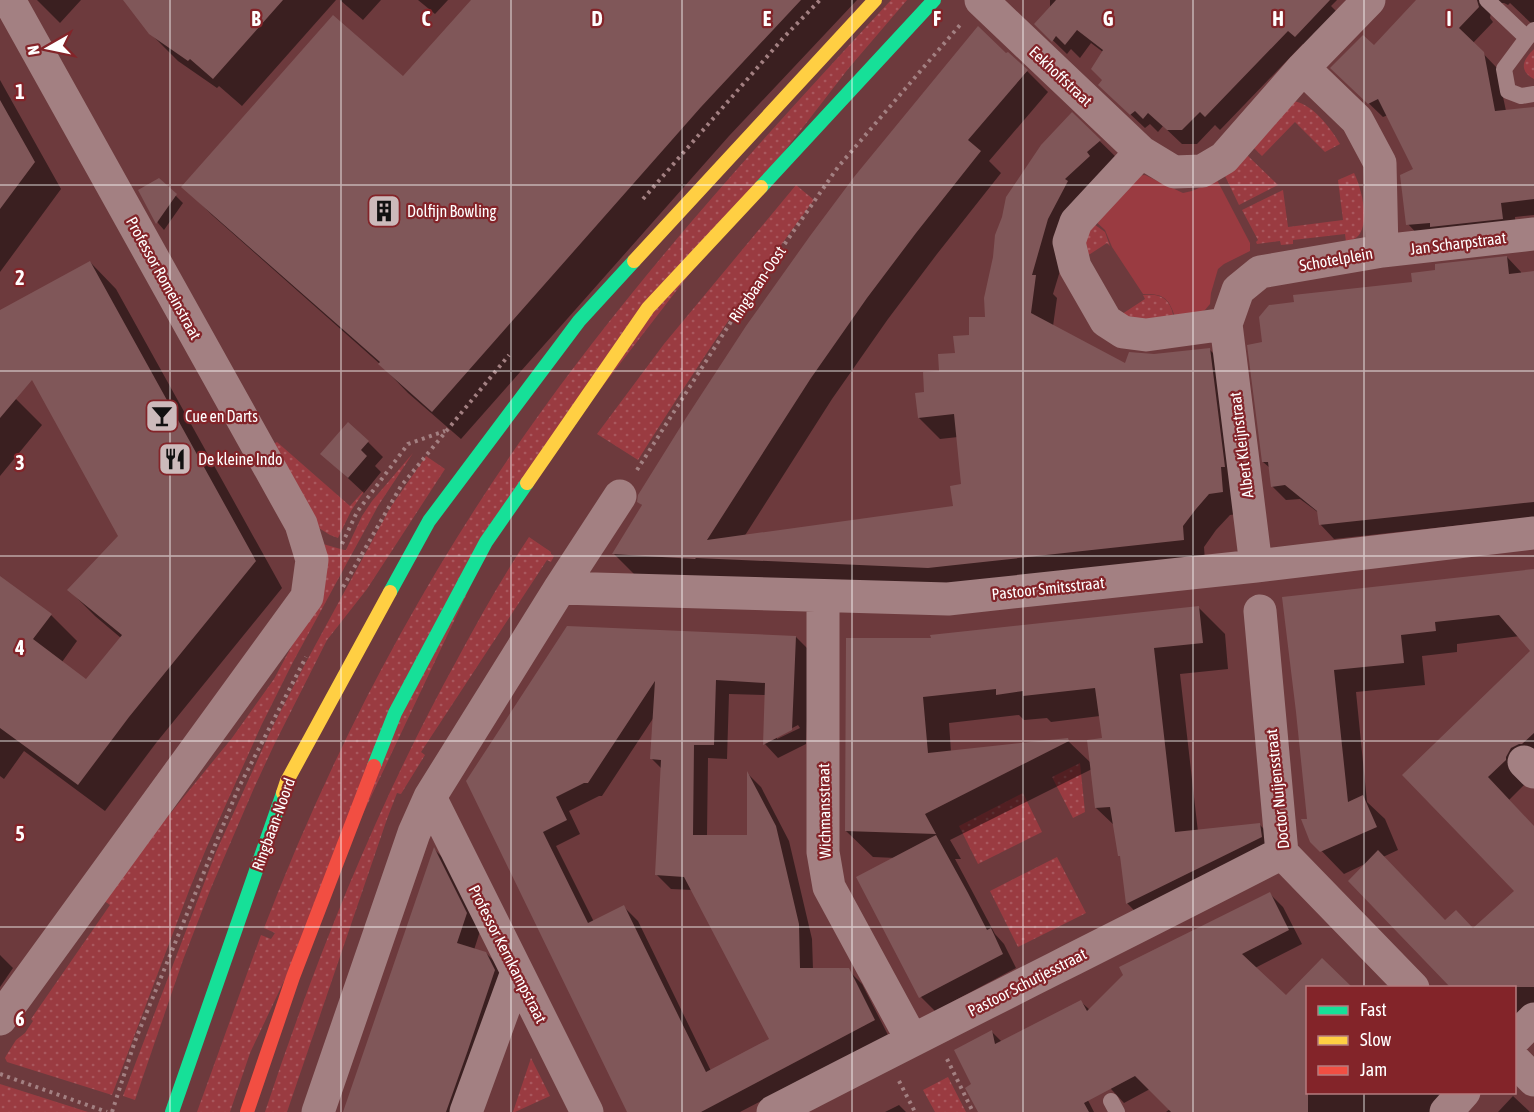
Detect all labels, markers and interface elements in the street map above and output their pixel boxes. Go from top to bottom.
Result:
text: B [251,7,261,30]
text: C [422,7,431,30]
text: D [591,7,603,30]
text: E [763,7,772,30]
text: F [933,7,941,30]
text: G [1103,7,1114,30]
text: H [1272,7,1284,30]
text: I [1446,7,1452,30]
north arrow [18,18,78,78]
street label: Eekhoffstraat [1026,42,1096,110]
text: N [24,44,43,56]
text: 1 [15,80,25,103]
building icon: Dolfijn Bowling [366,193,402,229]
place label: Dolfijn Bowling [407,202,497,221]
street label: Professor Romeinstraat [123,214,205,343]
street label: Jan Scharpstraat [1409,228,1508,259]
street label: Ringbaan-Oost [725,242,790,326]
street label: Schotelplein [1298,244,1374,275]
text: 2 [15,266,25,289]
street label: Albert Kleijnstraat [1226,390,1257,499]
bar icon: Cue en Darts [144,398,180,434]
place label: Cue en Darts [185,407,258,425]
restaurant icon: De kleine Indo [157,441,193,477]
place label: De kleine Indo [198,450,283,468]
text: 3 [15,451,25,474]
street label: Pastoor Smitsstraat [991,573,1106,603]
text: 4 [14,636,25,659]
street label: Doctor Nuijensstraat [1262,728,1293,850]
street label: Wichmansstraat [814,763,834,859]
street label: Ringbaan-Noord [248,775,299,873]
text: 5 [15,822,25,845]
street label: Professor Kernkampstraat [464,882,551,1027]
street label: Pastoor Schutjesstraat [965,944,1090,1021]
legend [1306,986,1516,1094]
text: Fast [1360,999,1387,1020]
text: 6 [15,1007,25,1030]
text: Slow [1360,1029,1391,1050]
text: Jam [1360,1059,1387,1080]

